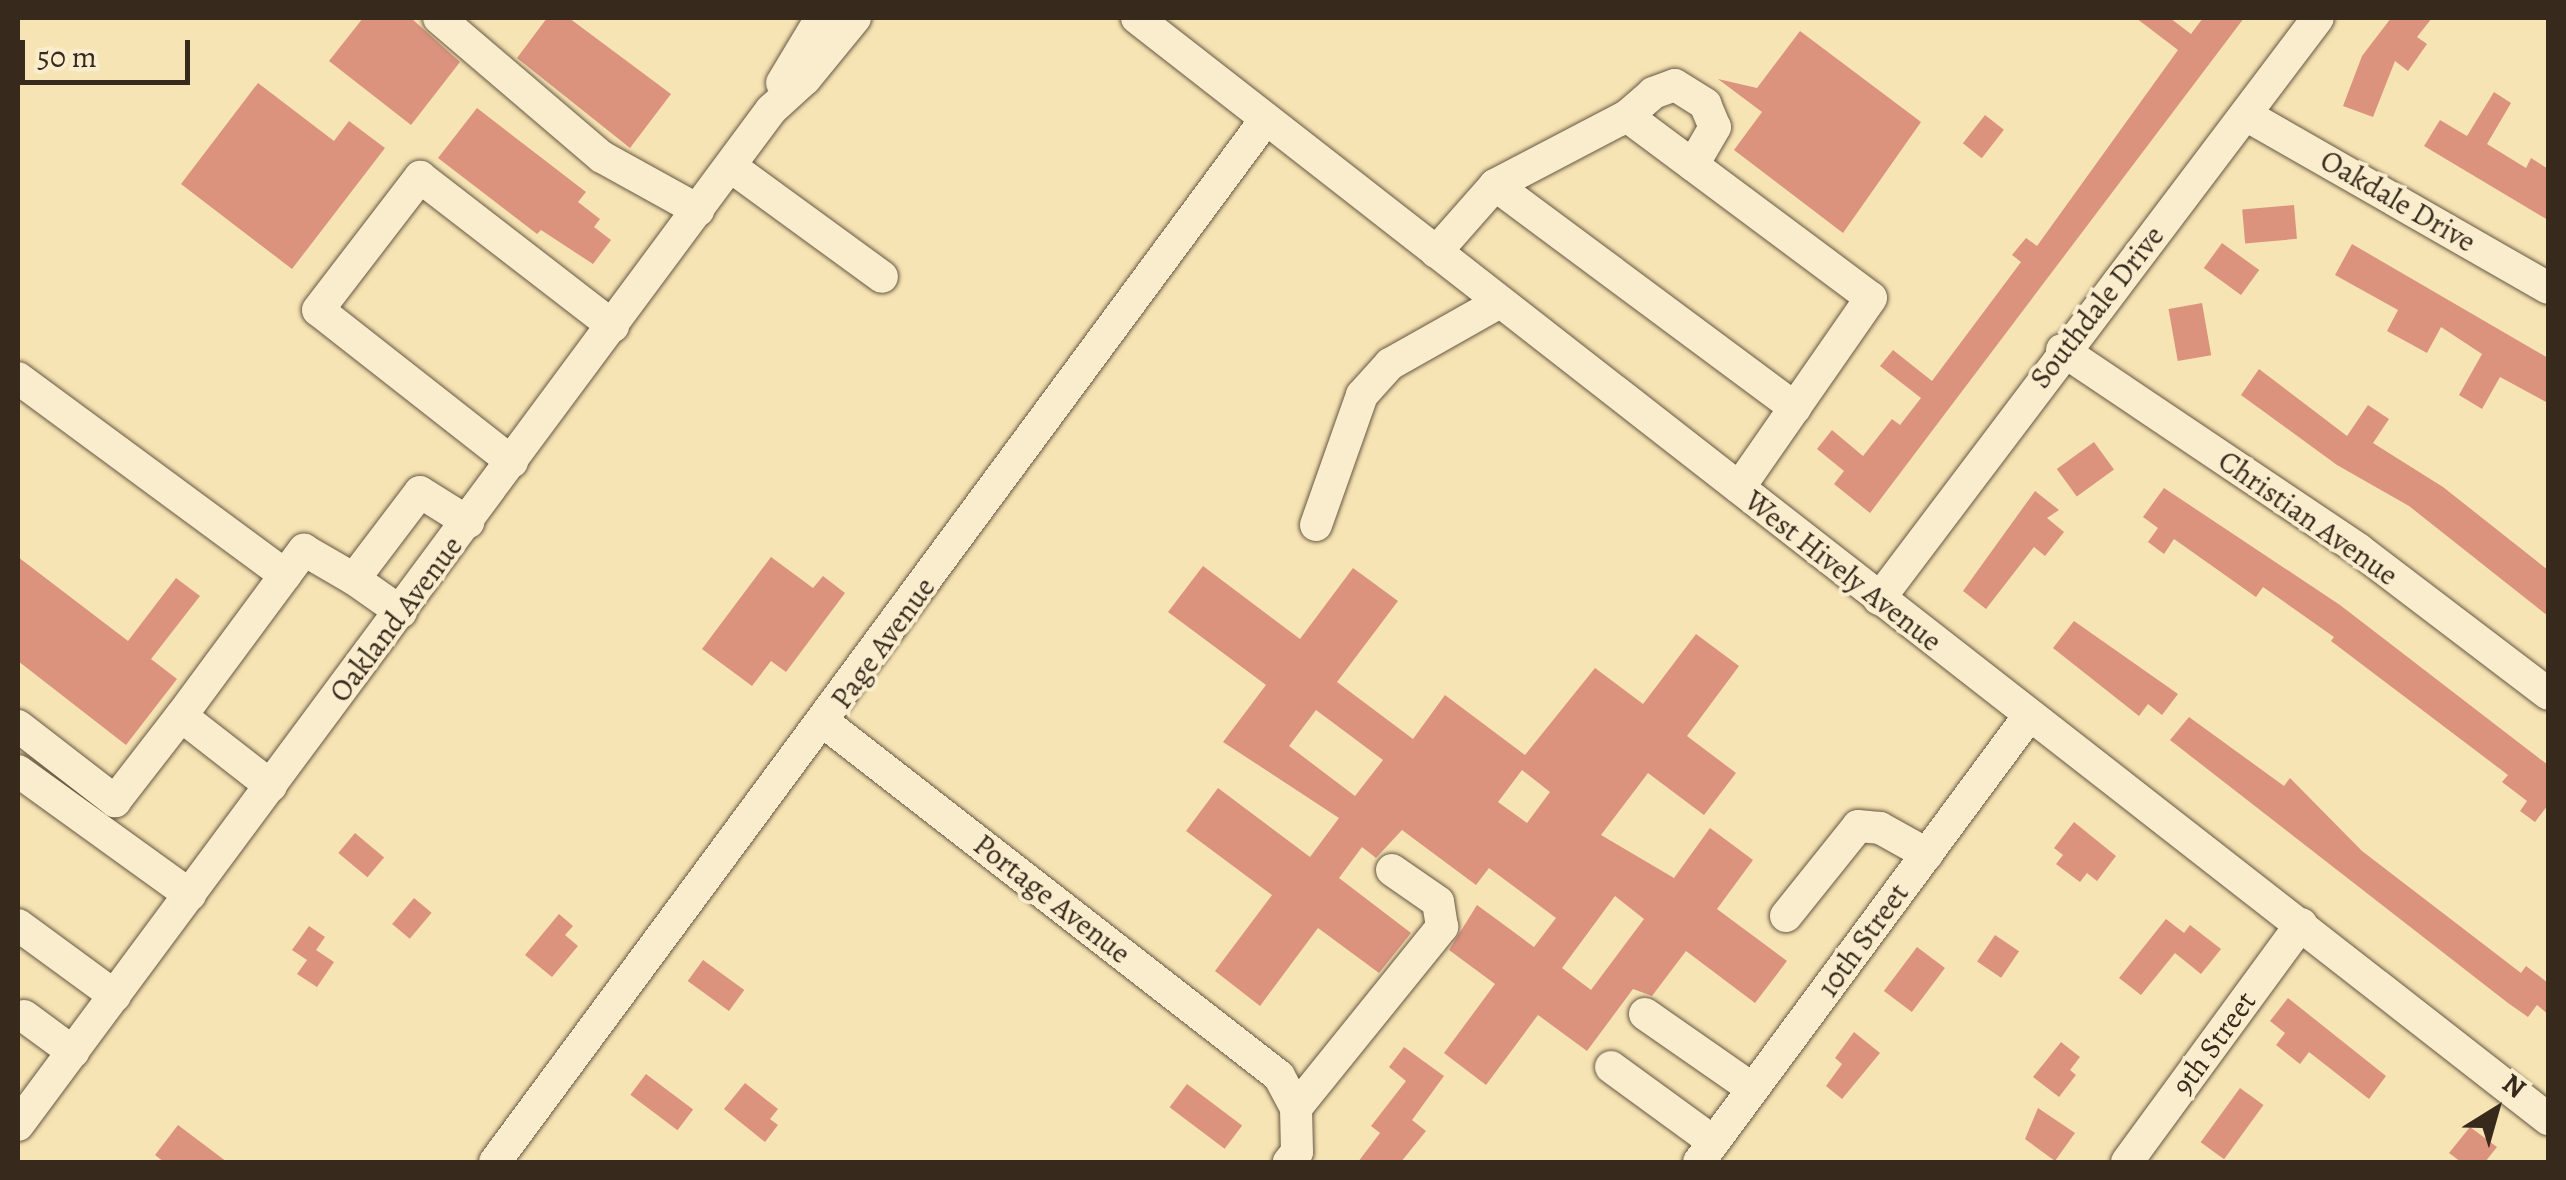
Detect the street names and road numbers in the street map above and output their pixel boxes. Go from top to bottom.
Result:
street label: Oakdale Drive [2314,142,2482,260]
street label: Southdale Drive [2022,218,2172,396]
street label: Christian Avenue [2211,443,2405,593]
street label: West Hively Avenue [1737,483,1949,659]
street label: Oakland Avenue [322,529,470,709]
street label: Page Avenue [823,570,943,716]
street label: Portage Avenue [966,827,1138,971]
street label: 10th Street [1810,876,1916,1004]
street label: 9th Street [2164,984,2264,1102]

